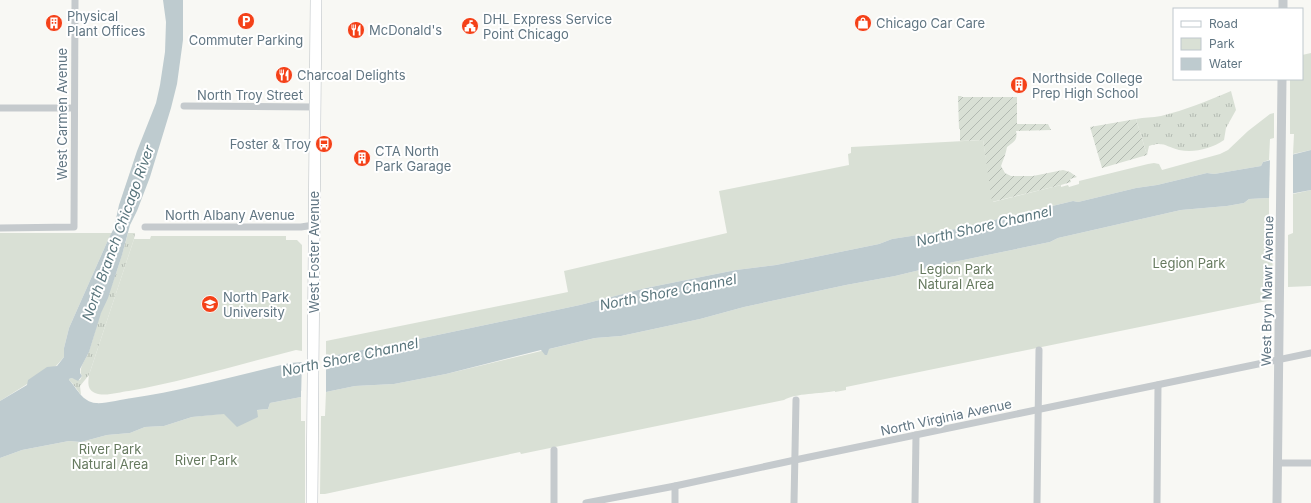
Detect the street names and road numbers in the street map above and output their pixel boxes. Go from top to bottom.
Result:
street label: West Carmen Avenue [54,48,70,180]
street label: North Troy Street [197,87,303,103]
street label: West Foster Avenue [306,191,322,313]
street label: North Albany Avenue [165,207,295,223]
street label: West Bryn Mawr Avenue [1258,216,1276,366]
street label: North Virginia Avenue [879,395,1013,439]

